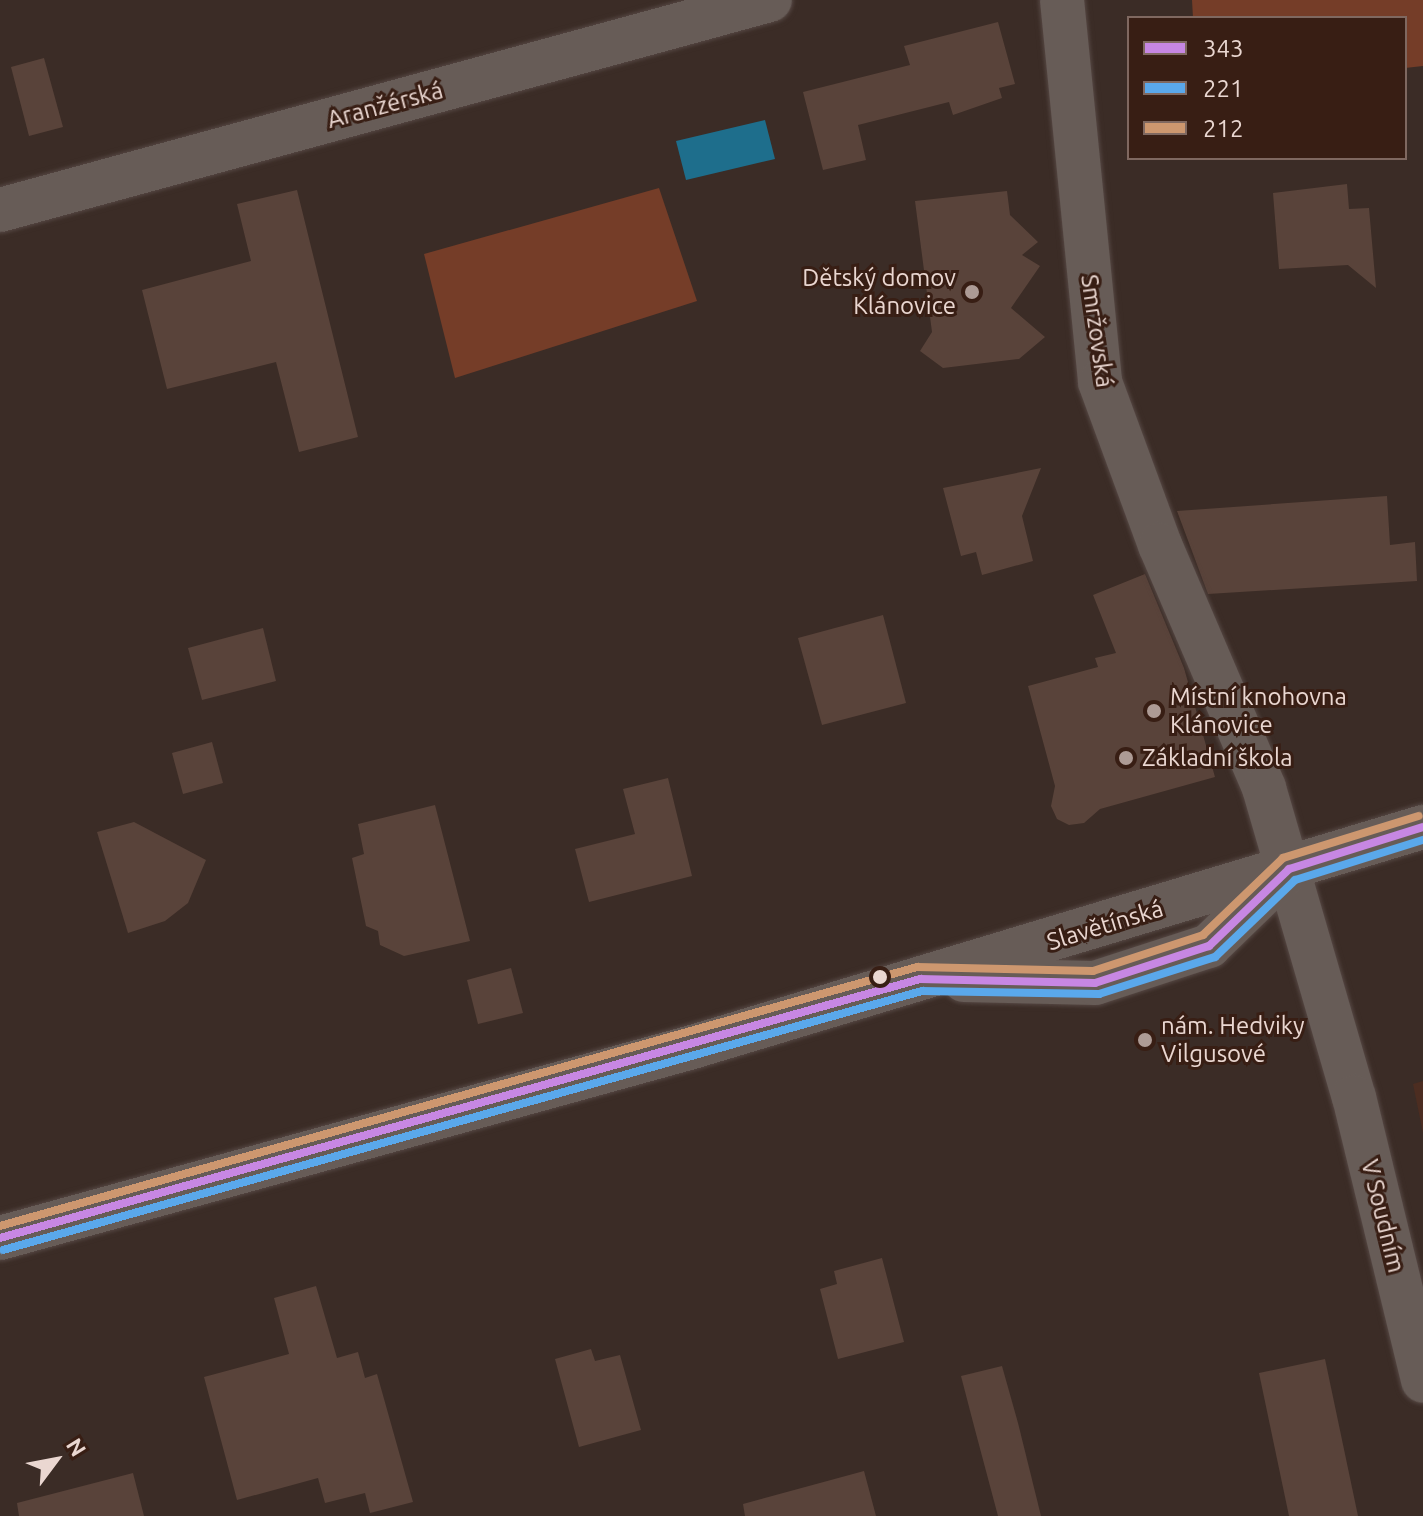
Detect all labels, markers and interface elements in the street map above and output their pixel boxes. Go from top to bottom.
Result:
legend [1127,16,1407,160]
text: 343 [1203,35,1244,62]
text: 221 [1203,75,1244,102]
street label: Aranžérská [324,76,446,134]
text: 212 [1203,115,1244,142]
place label: Dětský domov Klánovice [802,264,956,320]
street label: Smržovská [1075,273,1119,389]
marker: Dětský domov Klánovice [963,283,981,301]
place label: Místní knohovna Klánovice [1170,683,1347,739]
marker: Místní knohovna Klánovice [1145,702,1163,720]
place label: Základní škola [1142,744,1293,772]
marker: Základní škola [1117,749,1135,767]
street label: Slavětínská [1043,894,1167,956]
unlabelled marker [872,969,888,985]
place label: nám. Hedviky Vilgusové [1161,1012,1304,1068]
marker: nám. Hedviky Vilgusové [1136,1031,1154,1049]
street label: V Soudním [1355,1157,1411,1275]
north arrow [16,1420,96,1500]
text: N [62,1433,92,1461]

